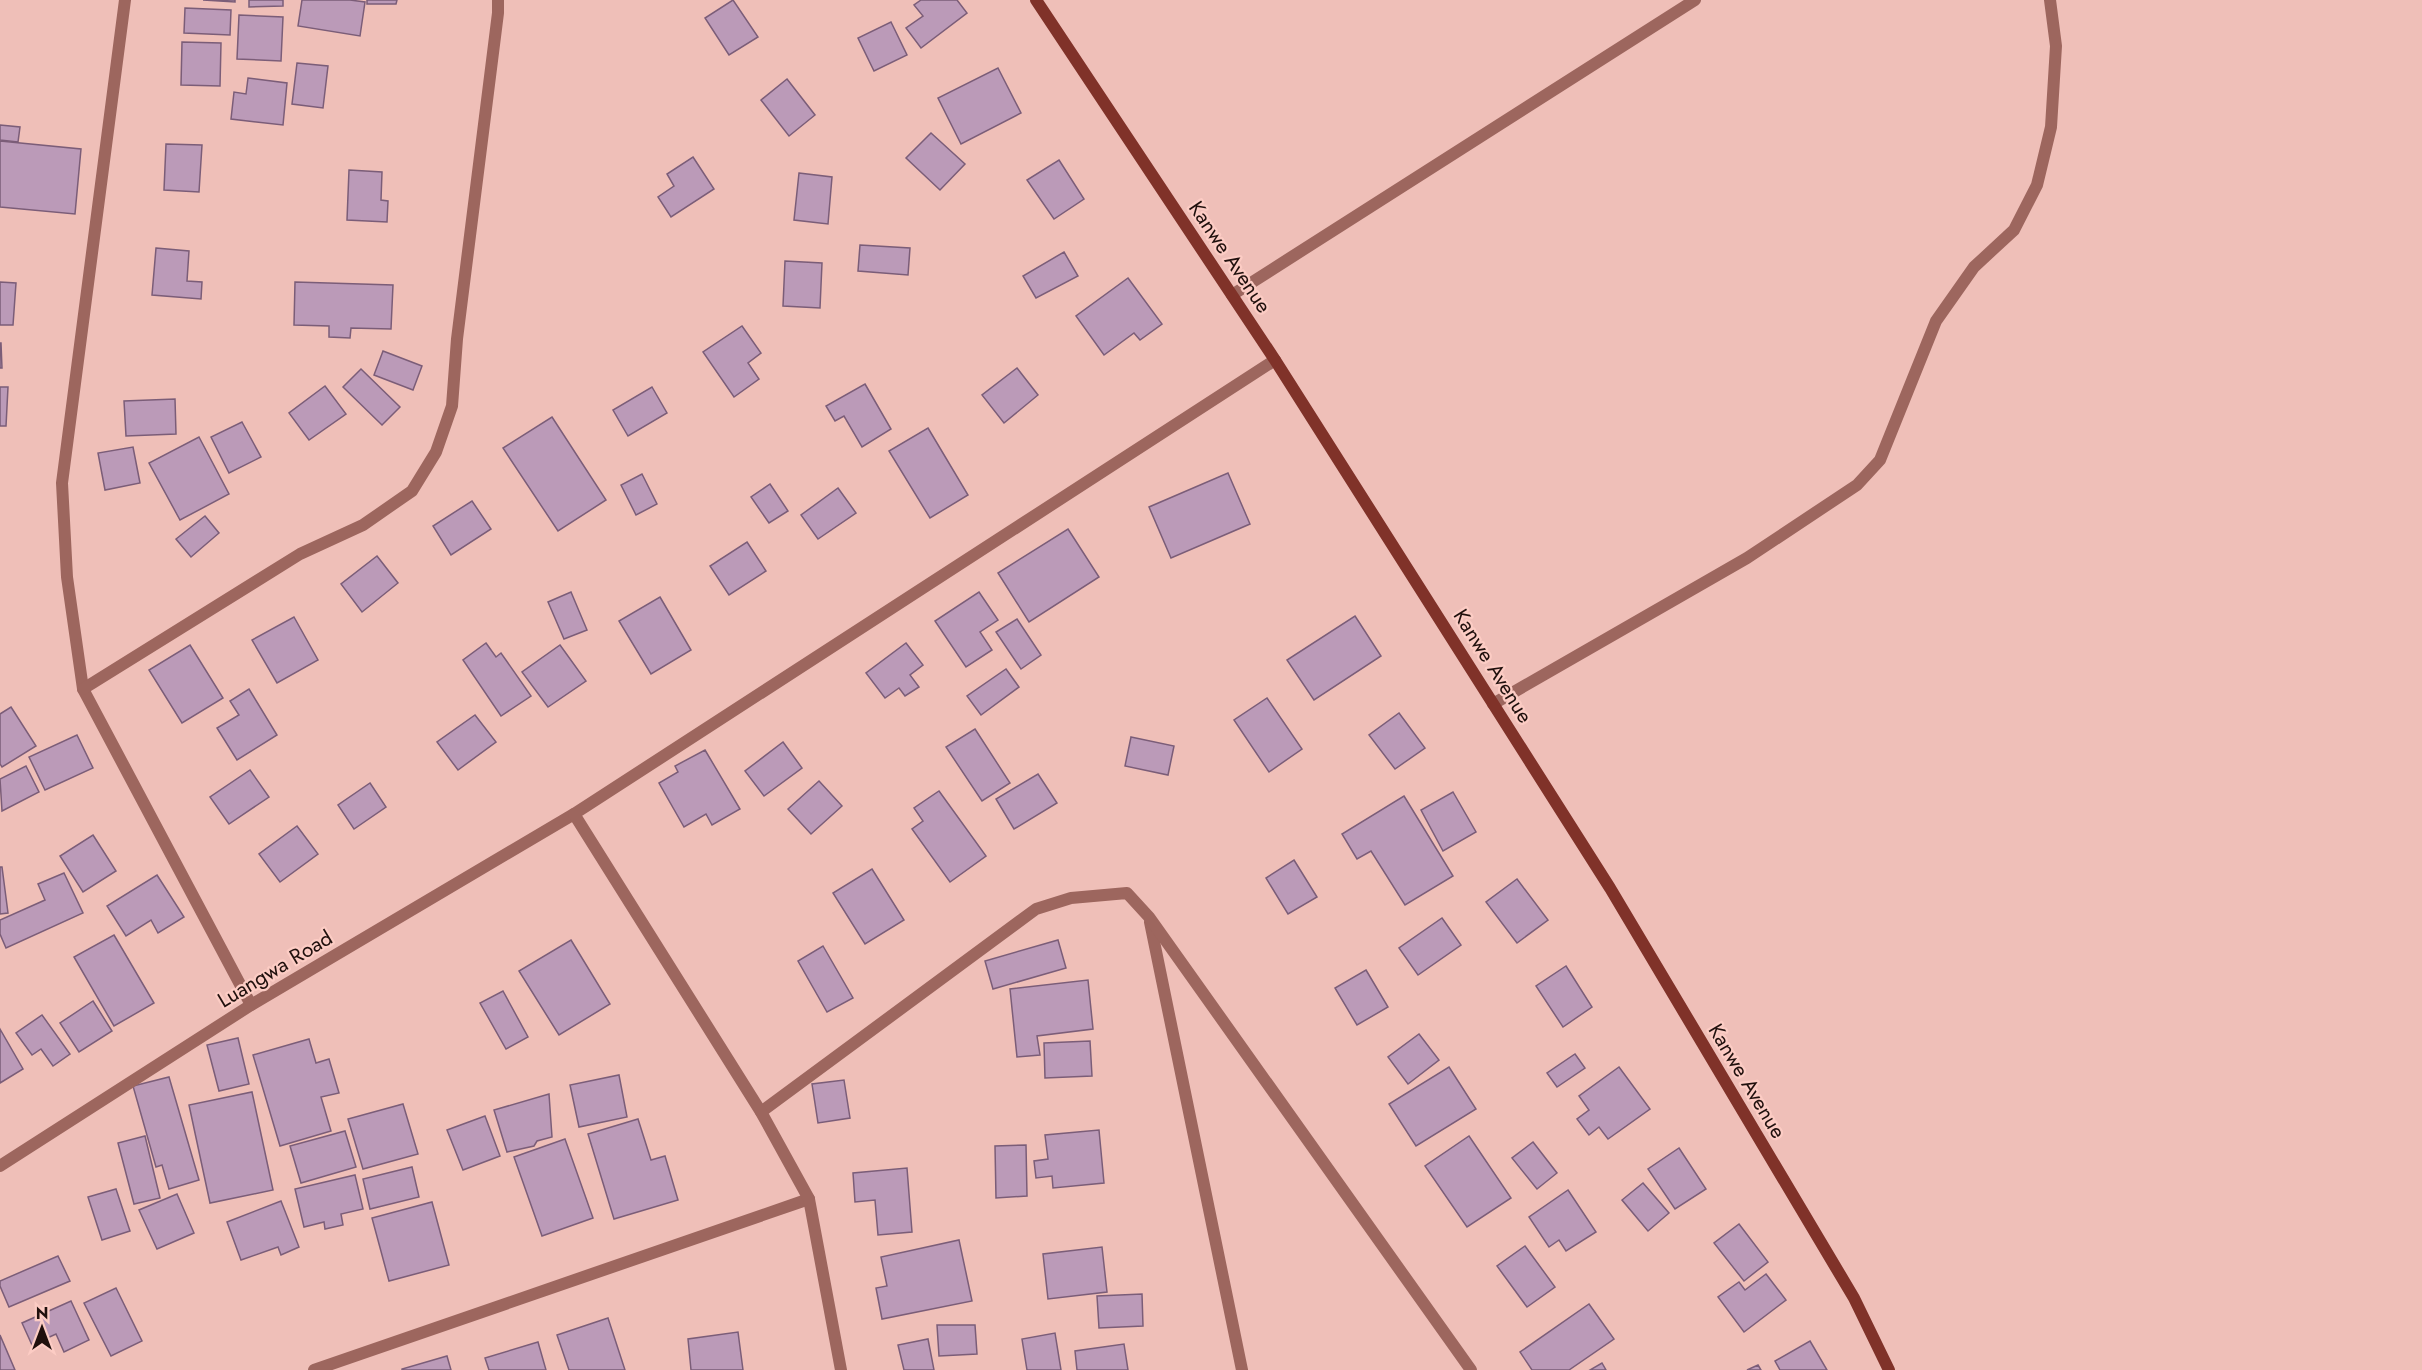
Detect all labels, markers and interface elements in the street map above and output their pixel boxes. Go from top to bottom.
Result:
street label: Kanwe Avenue [1181,195,1279,319]
street label: Kanwe Avenue [1446,603,1540,729]
street label: Luangwa Road [212,923,338,1015]
street label: Kanwe Avenue [1701,1018,1793,1144]
north arrow [12,1298,72,1358]
text: N [36,1302,48,1325]

